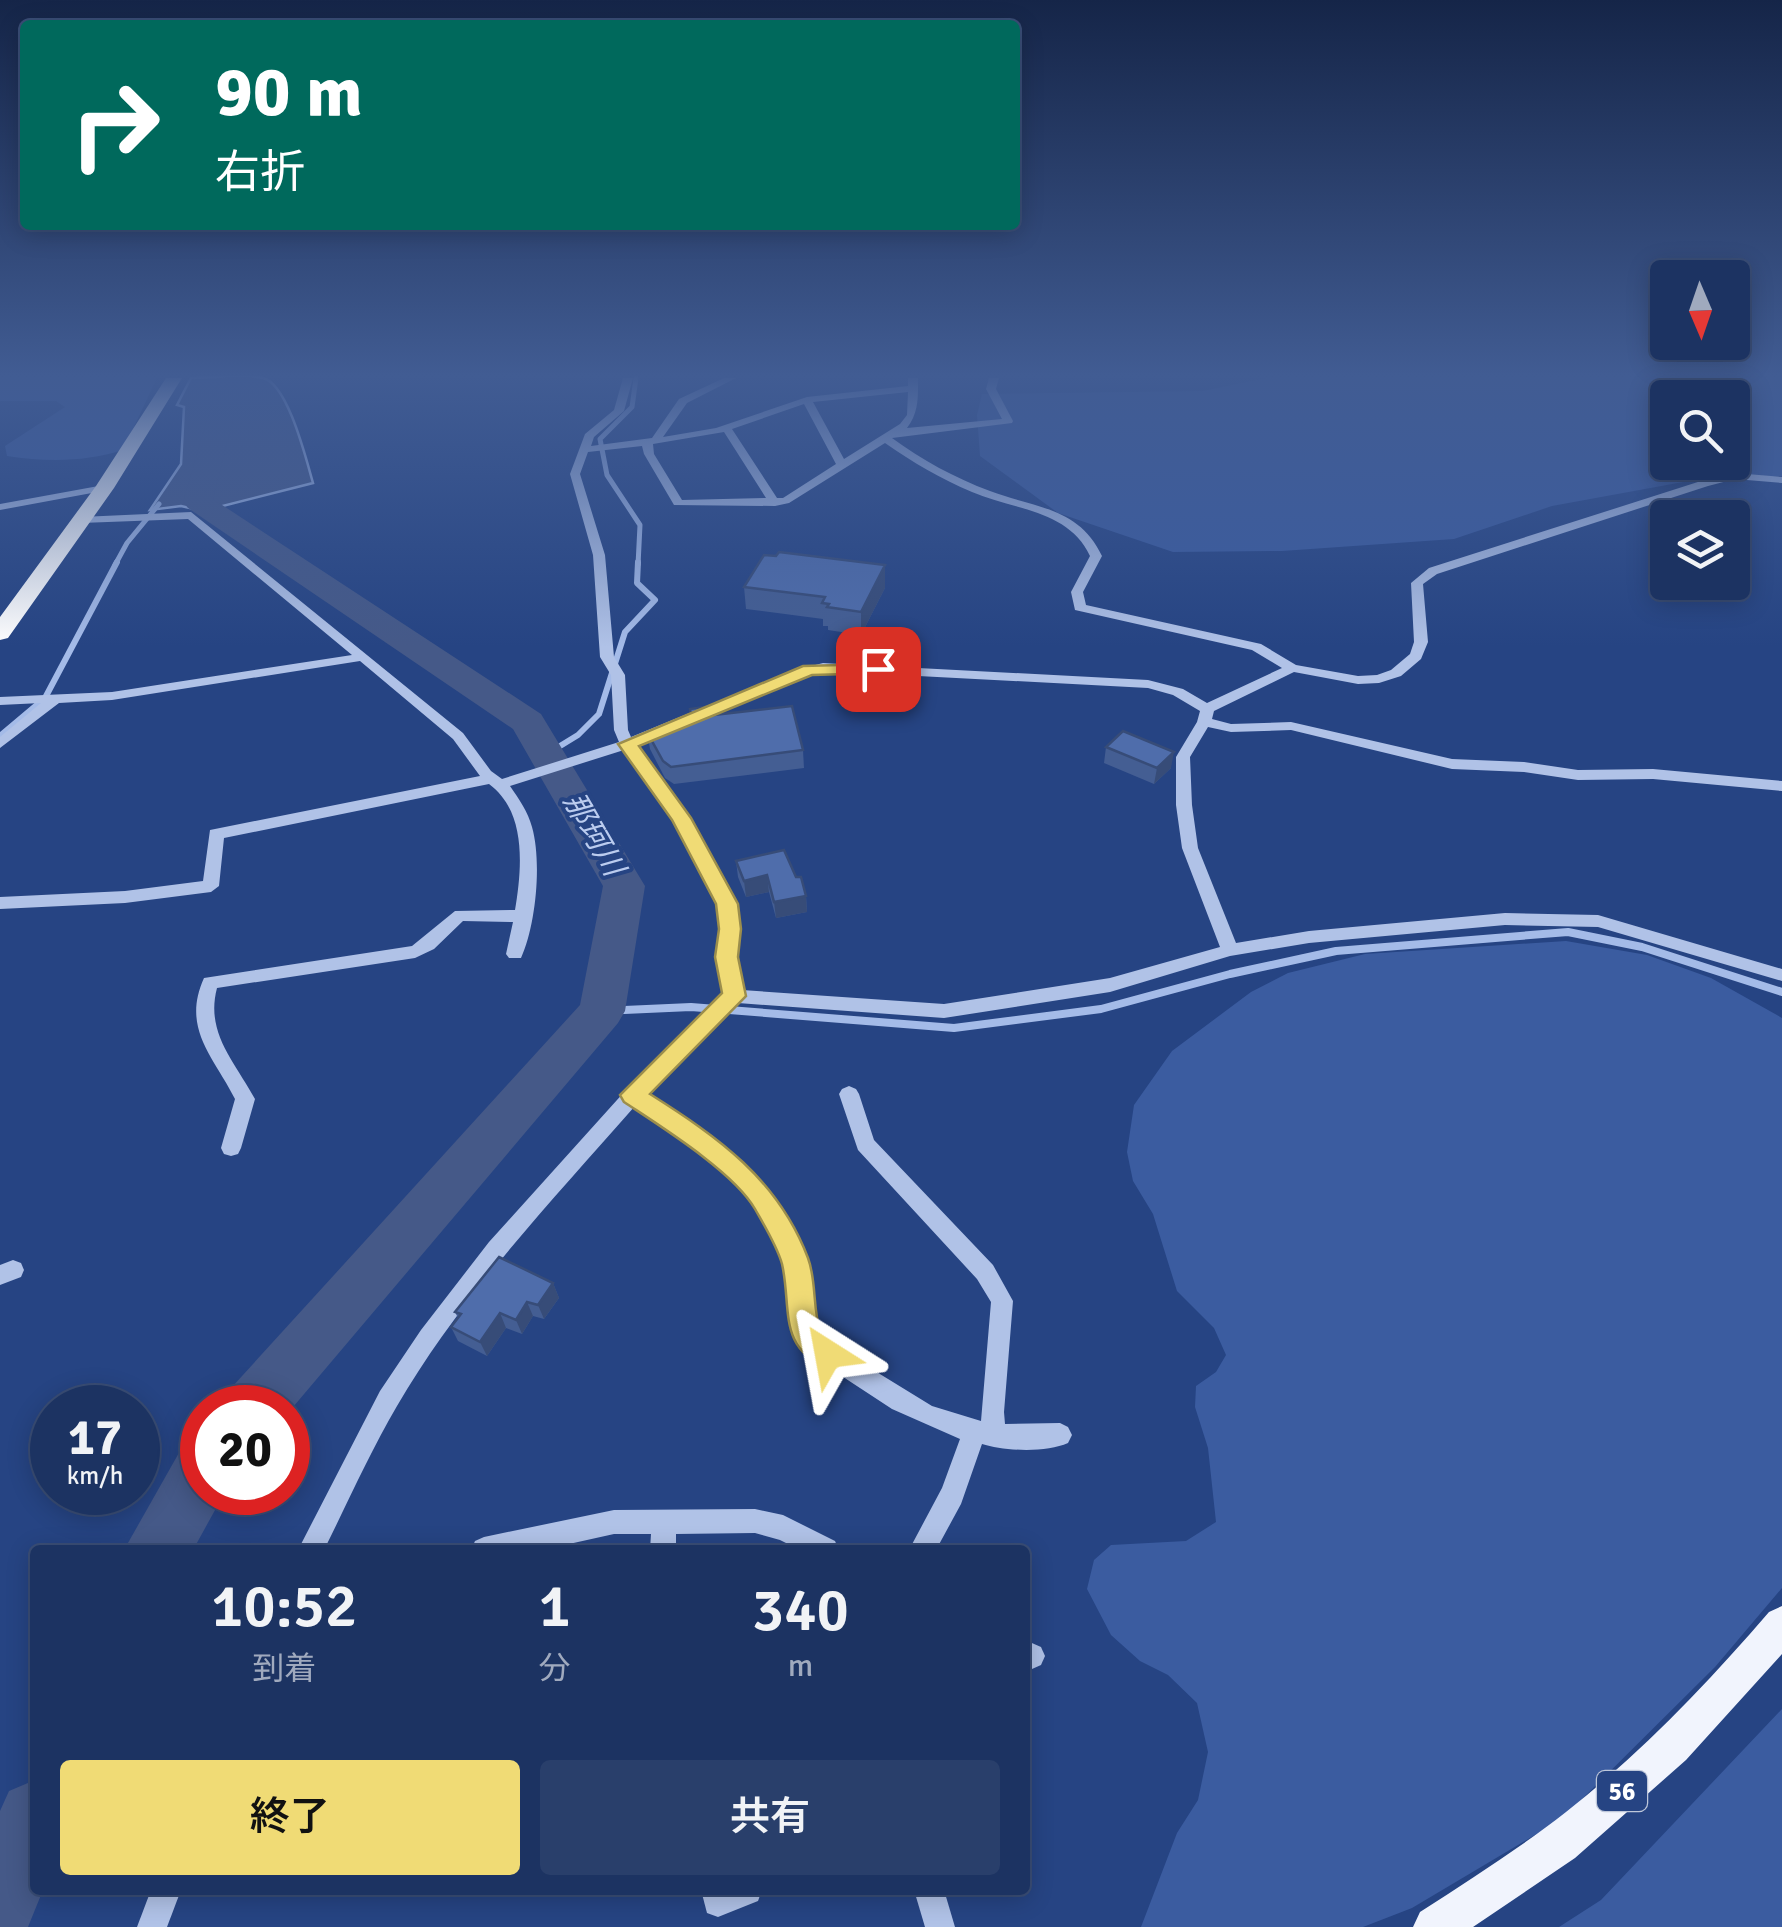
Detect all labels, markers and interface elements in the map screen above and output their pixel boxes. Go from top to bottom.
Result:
text: 90 m [215,49,363,135]
icon: right [50,60,180,190]
text: 右折 [215,145,305,200]
north arrow [1650,260,1750,360]
map controls [1650,260,1750,600]
button: search [1650,380,1750,480]
button: layers [1650,500,1750,600]
pin [836,627,921,712]
icon: arrive [851,642,906,697]
water label: 那珂川 [555,786,634,885]
position arrow [776,1302,880,1406]
speed limit sign: 20 [180,1385,310,1515]
text: 17 [68,1407,122,1469]
text: km/h [67,1460,123,1491]
text: 10:52 [211,1570,357,1644]
text: 1 [538,1570,571,1644]
text: 340 [752,1574,849,1648]
text: m [788,1646,813,1685]
text: 到着 [252,1649,316,1688]
text: 分 [539,1649,571,1688]
button: 終了 [60,1760,520,1875]
button: 共有 [540,1760,1000,1875]
road number: 56 [1597,1771,1647,1811]

